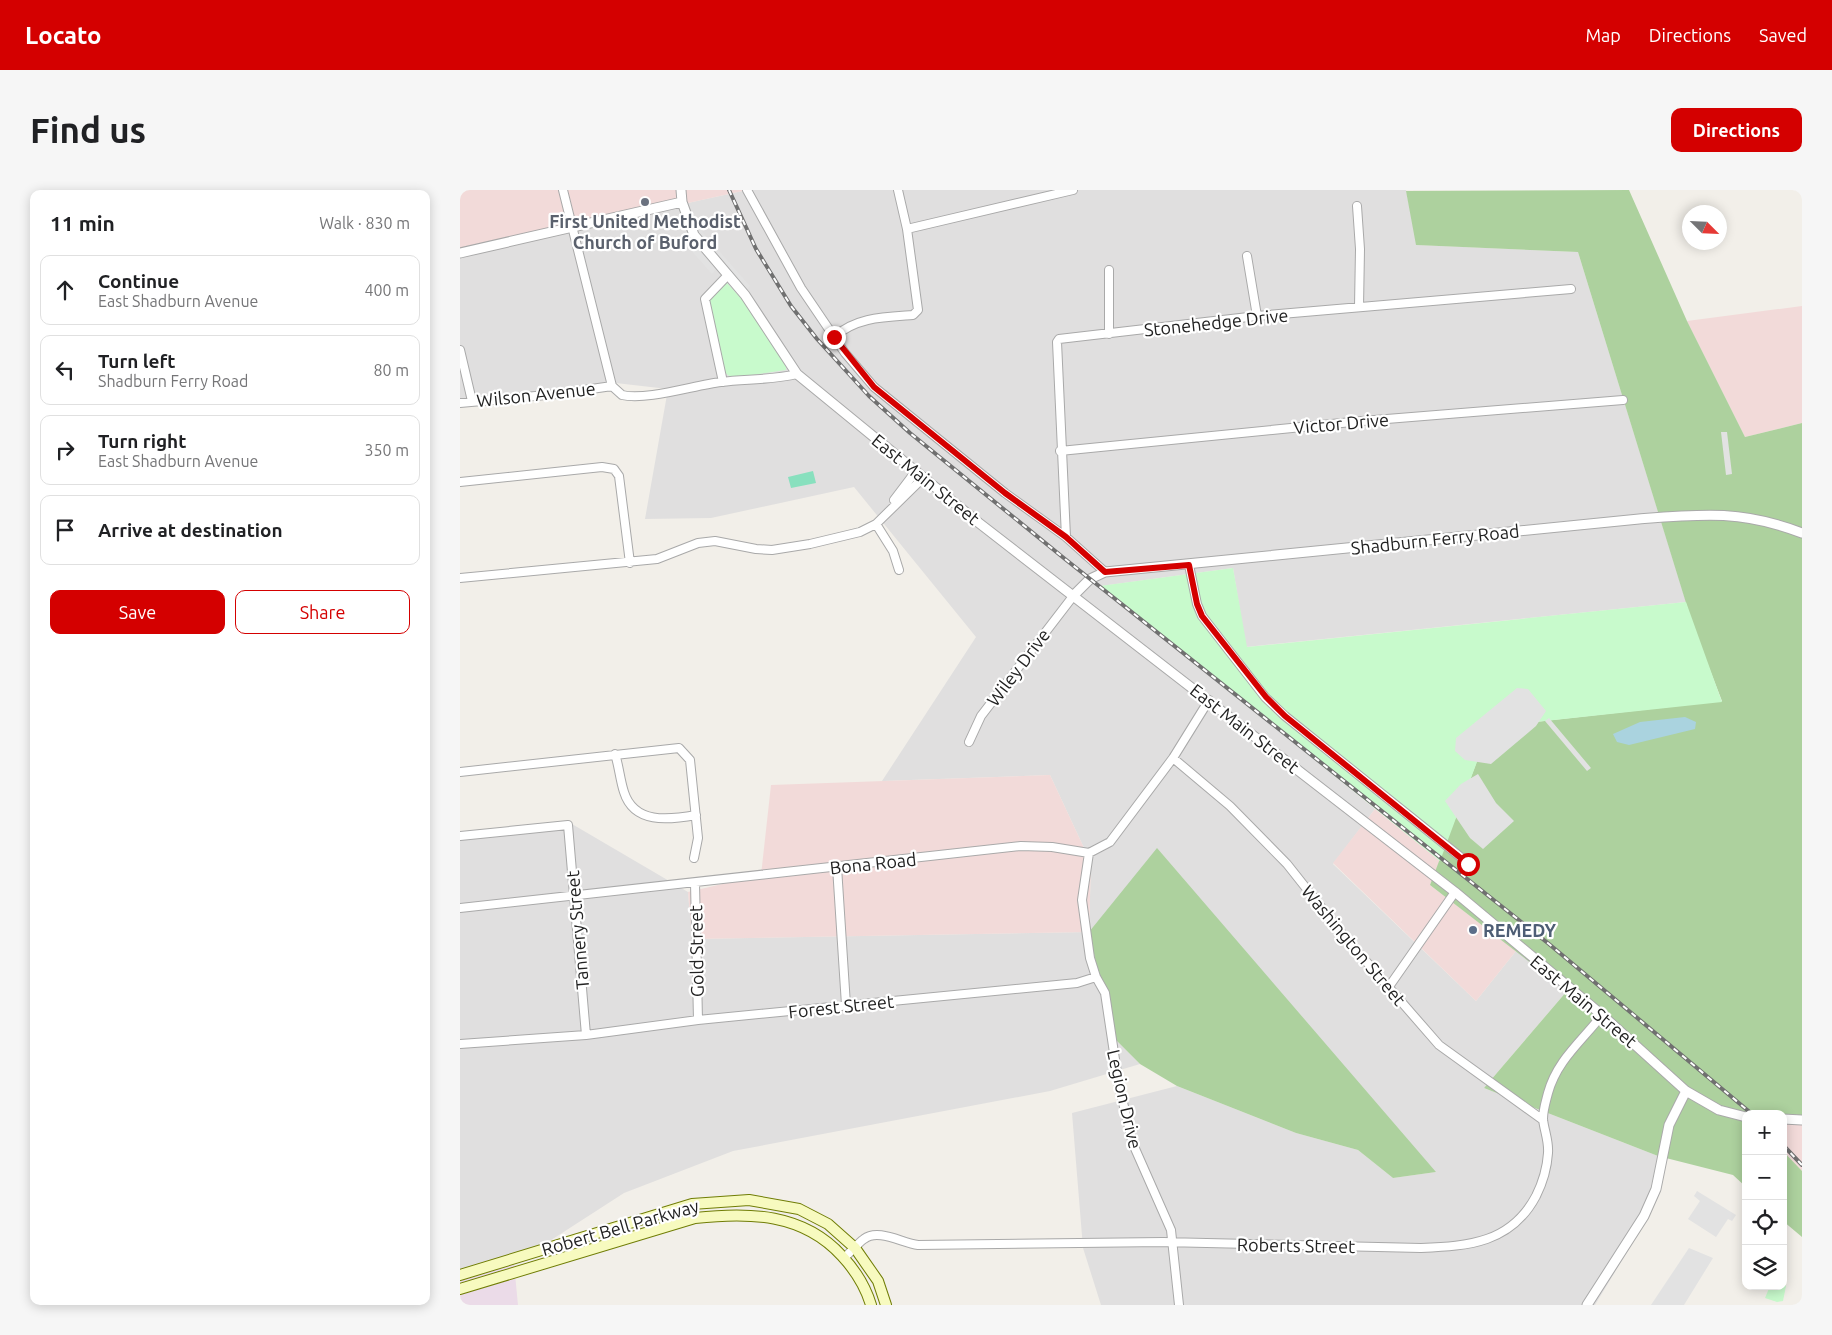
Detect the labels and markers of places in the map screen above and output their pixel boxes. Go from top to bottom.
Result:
marker: First United Methodist Church of Buford [639,196,651,208]
place label: First United Methodist Church of Buford [549,211,741,252]
place label: REMEDY [1483,920,1557,940]
marker: REMEDY [1467,924,1479,936]

